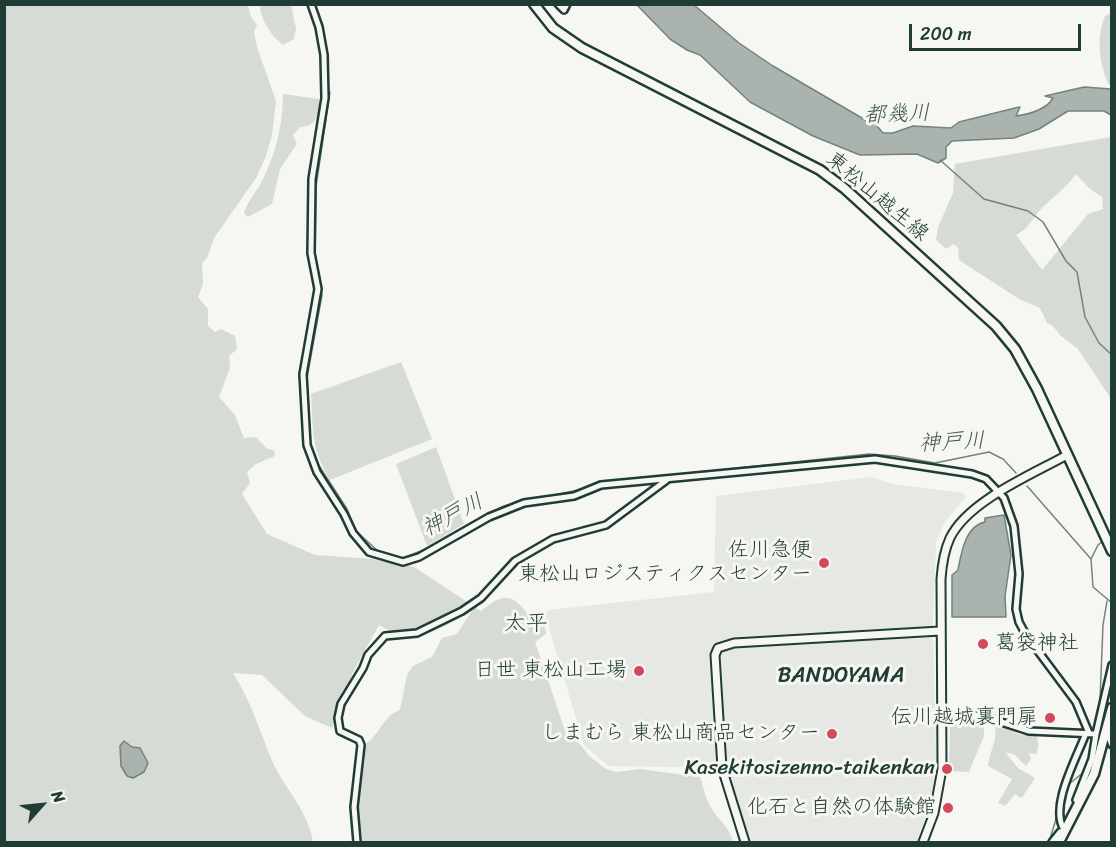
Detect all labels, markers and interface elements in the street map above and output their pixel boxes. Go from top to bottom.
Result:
scale bar [912,12,1084,50]
text: 200 m [920,18,972,50]
water label: 都幾川 [864,101,930,129]
street label: 東松山越生線 [821,147,933,247]
water label: 神戸川 [918,428,986,458]
water label: 神戸川 [418,489,488,543]
place label: 佐川急便 東松山ロジスティクスセンター [518,538,812,588]
marker: 佐川急便 東松山ロジスティクスセンター [817,556,831,570]
district label: 太平 [504,611,548,637]
place label: 葛袋神社 [995,631,1079,657]
marker: 葛袋神社 [976,637,990,651]
place label: 日世 東松山工場 [475,658,627,684]
district label: BANDOYAMA [771,663,911,689]
marker: 日世 東松山工場 [632,664,646,678]
place label: 伝川越城裏門扉 [891,705,1038,731]
marker: 伝川越城裏門扉 [1043,711,1057,725]
place label: しまむら 東松山商品センター [542,721,820,747]
marker: しまむら 東松山商品センター [825,727,839,741]
place label: Kasekitosizenno-taikenkan [685,756,935,782]
marker: Kasekitosizenno-taikenkan [940,762,954,776]
north arrow [12,775,72,835]
text: N [43,785,74,808]
place label: 化石と自然の体験館 [747,795,936,821]
marker: 化石と自然の体験館 [941,801,955,815]

